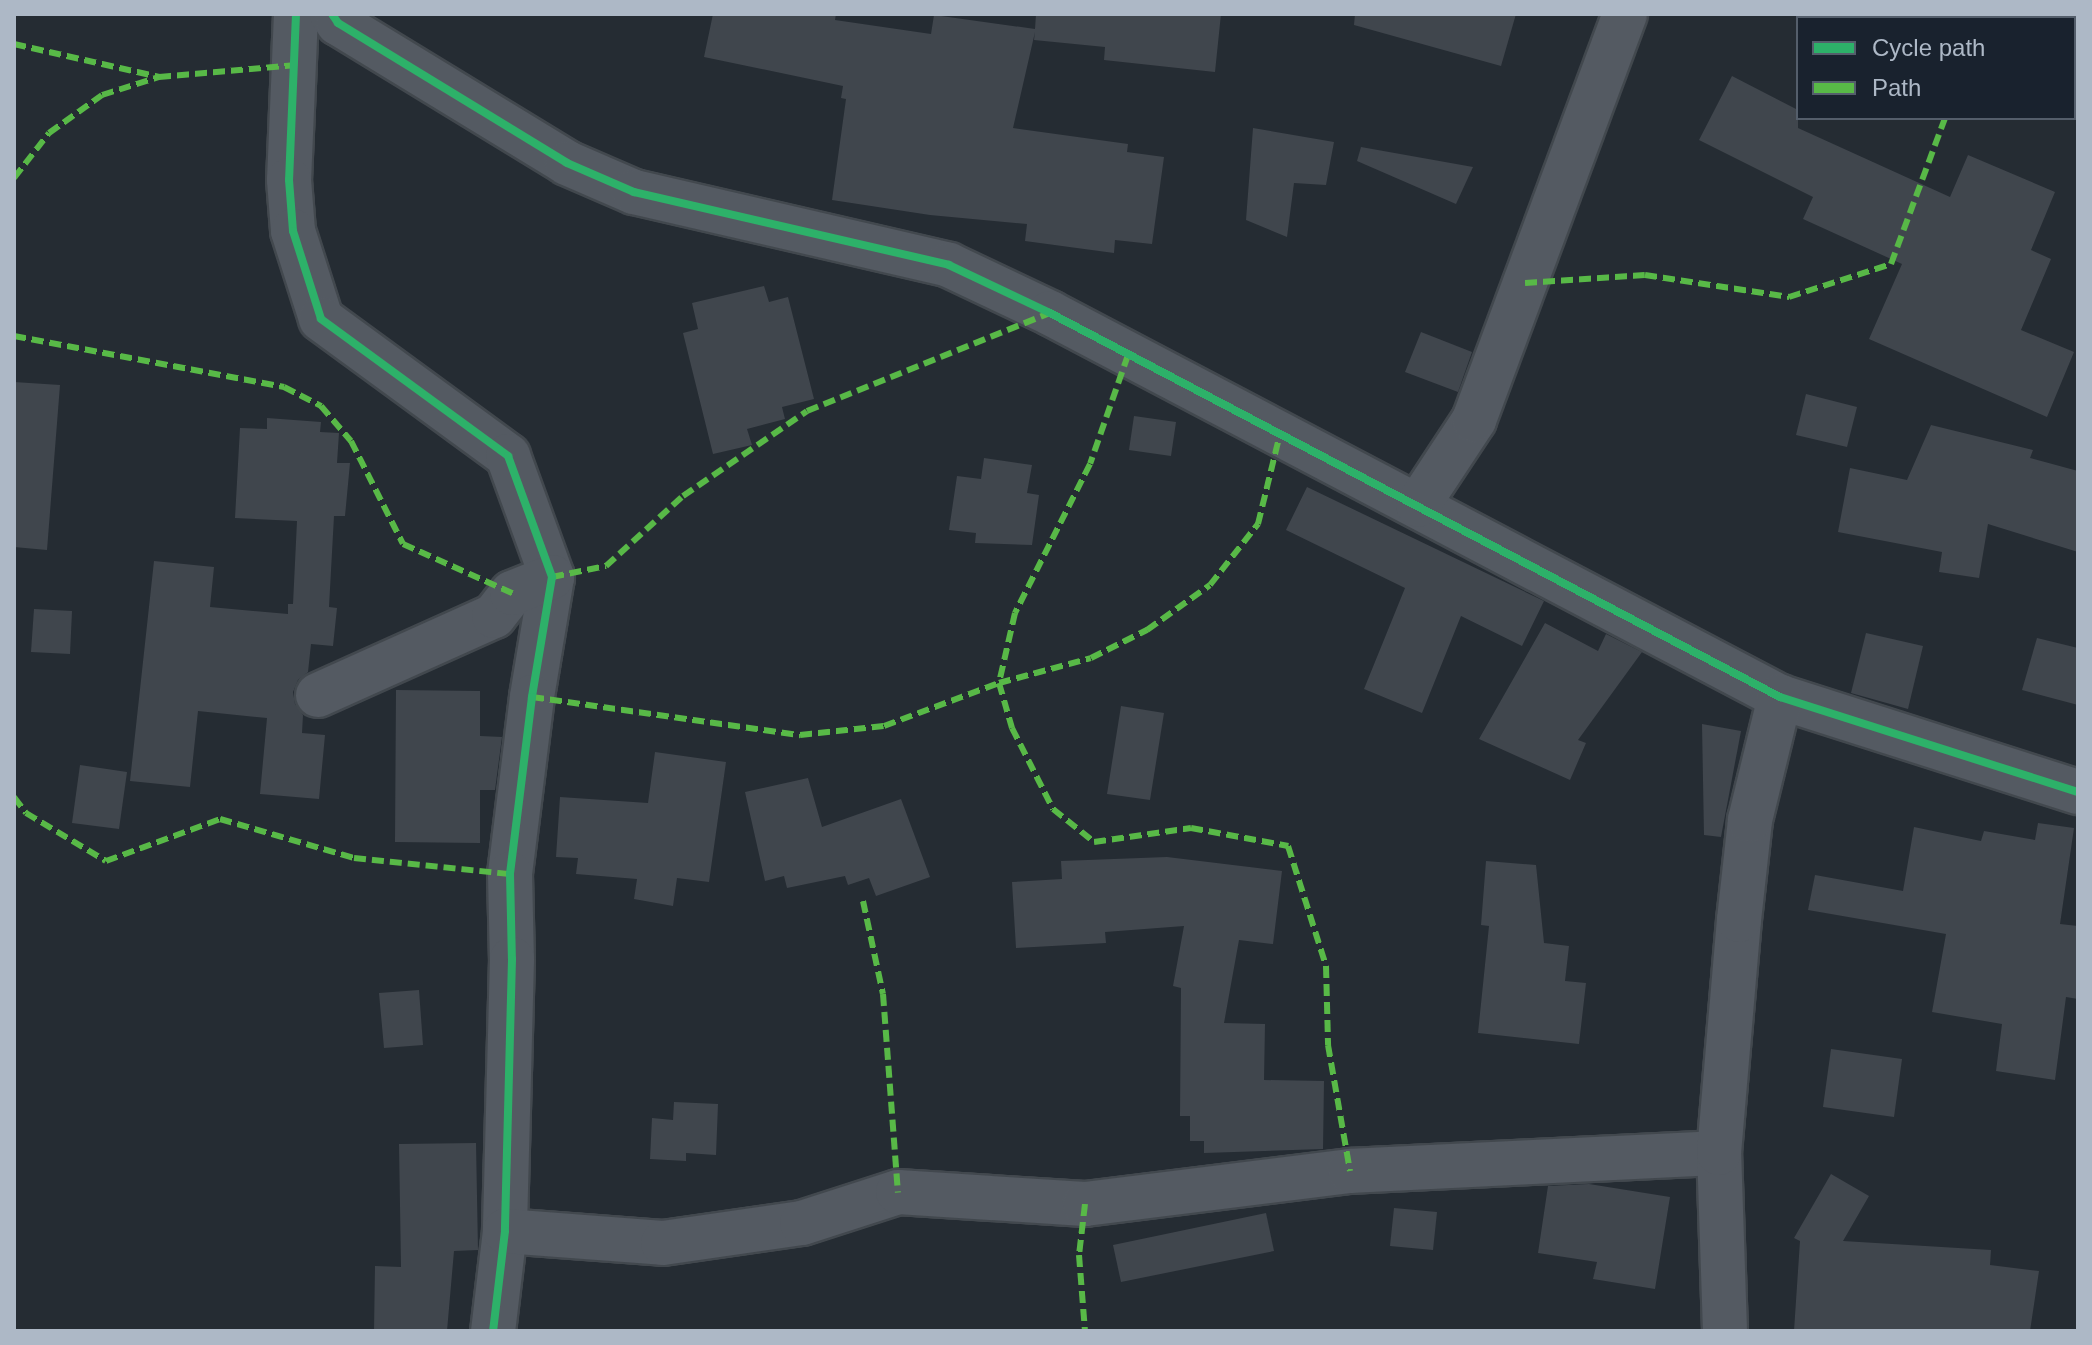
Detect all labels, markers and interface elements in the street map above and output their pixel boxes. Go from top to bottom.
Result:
legend [1796,16,2076,120]
text: Cycle path [1872,34,1985,61]
text: Path [1872,74,1921,101]

